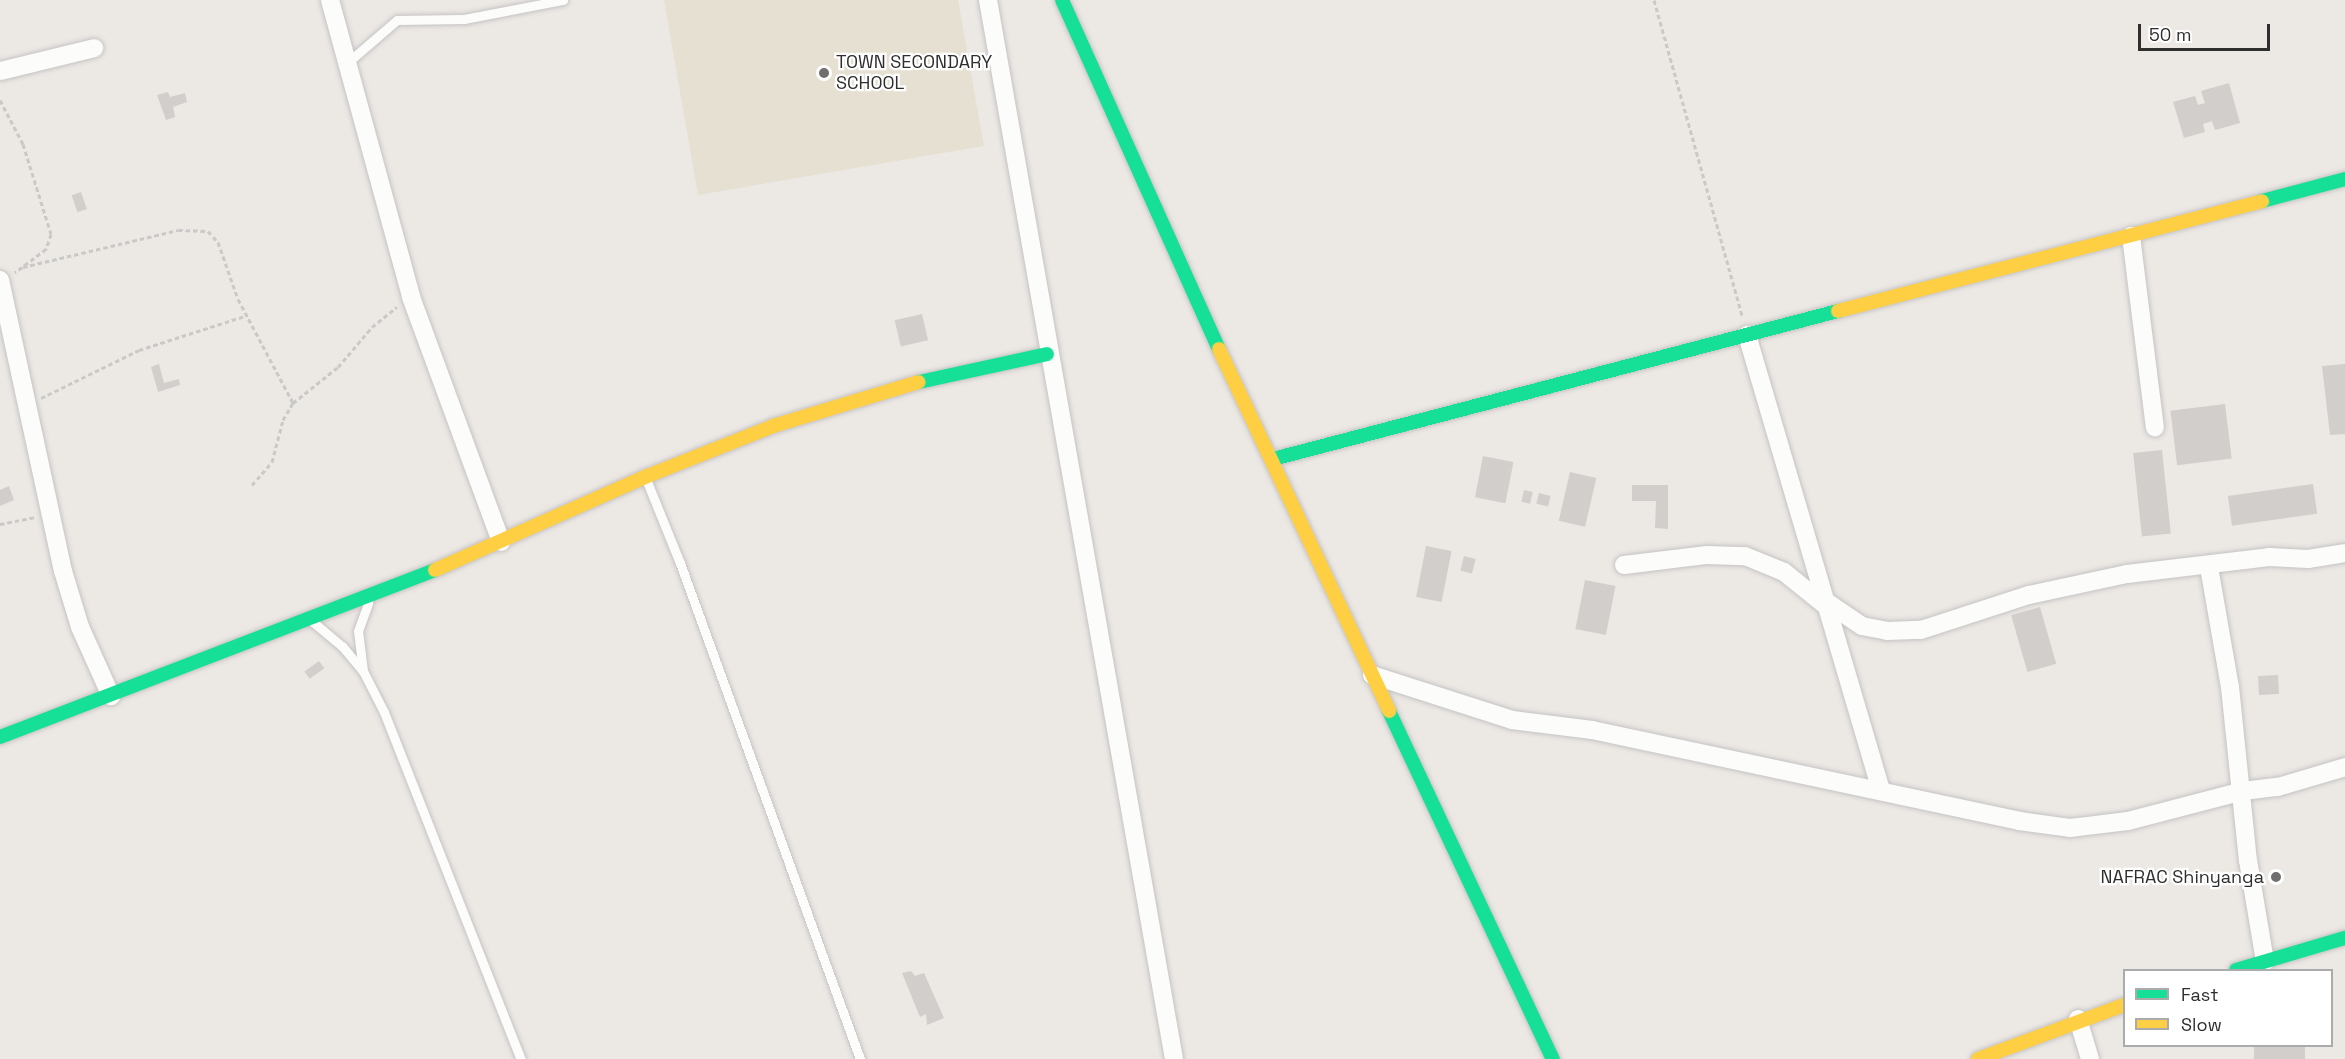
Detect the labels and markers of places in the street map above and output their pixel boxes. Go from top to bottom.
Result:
place label: TOWN SECONDARY SCHOOL [836,52,992,94]
marker: TOWN SECONDARY SCHOOL [817,66,831,80]
place label: NAFRAC Shinyanga [2101,866,2264,888]
marker: NAFRAC Shinyanga [2269,870,2283,884]

